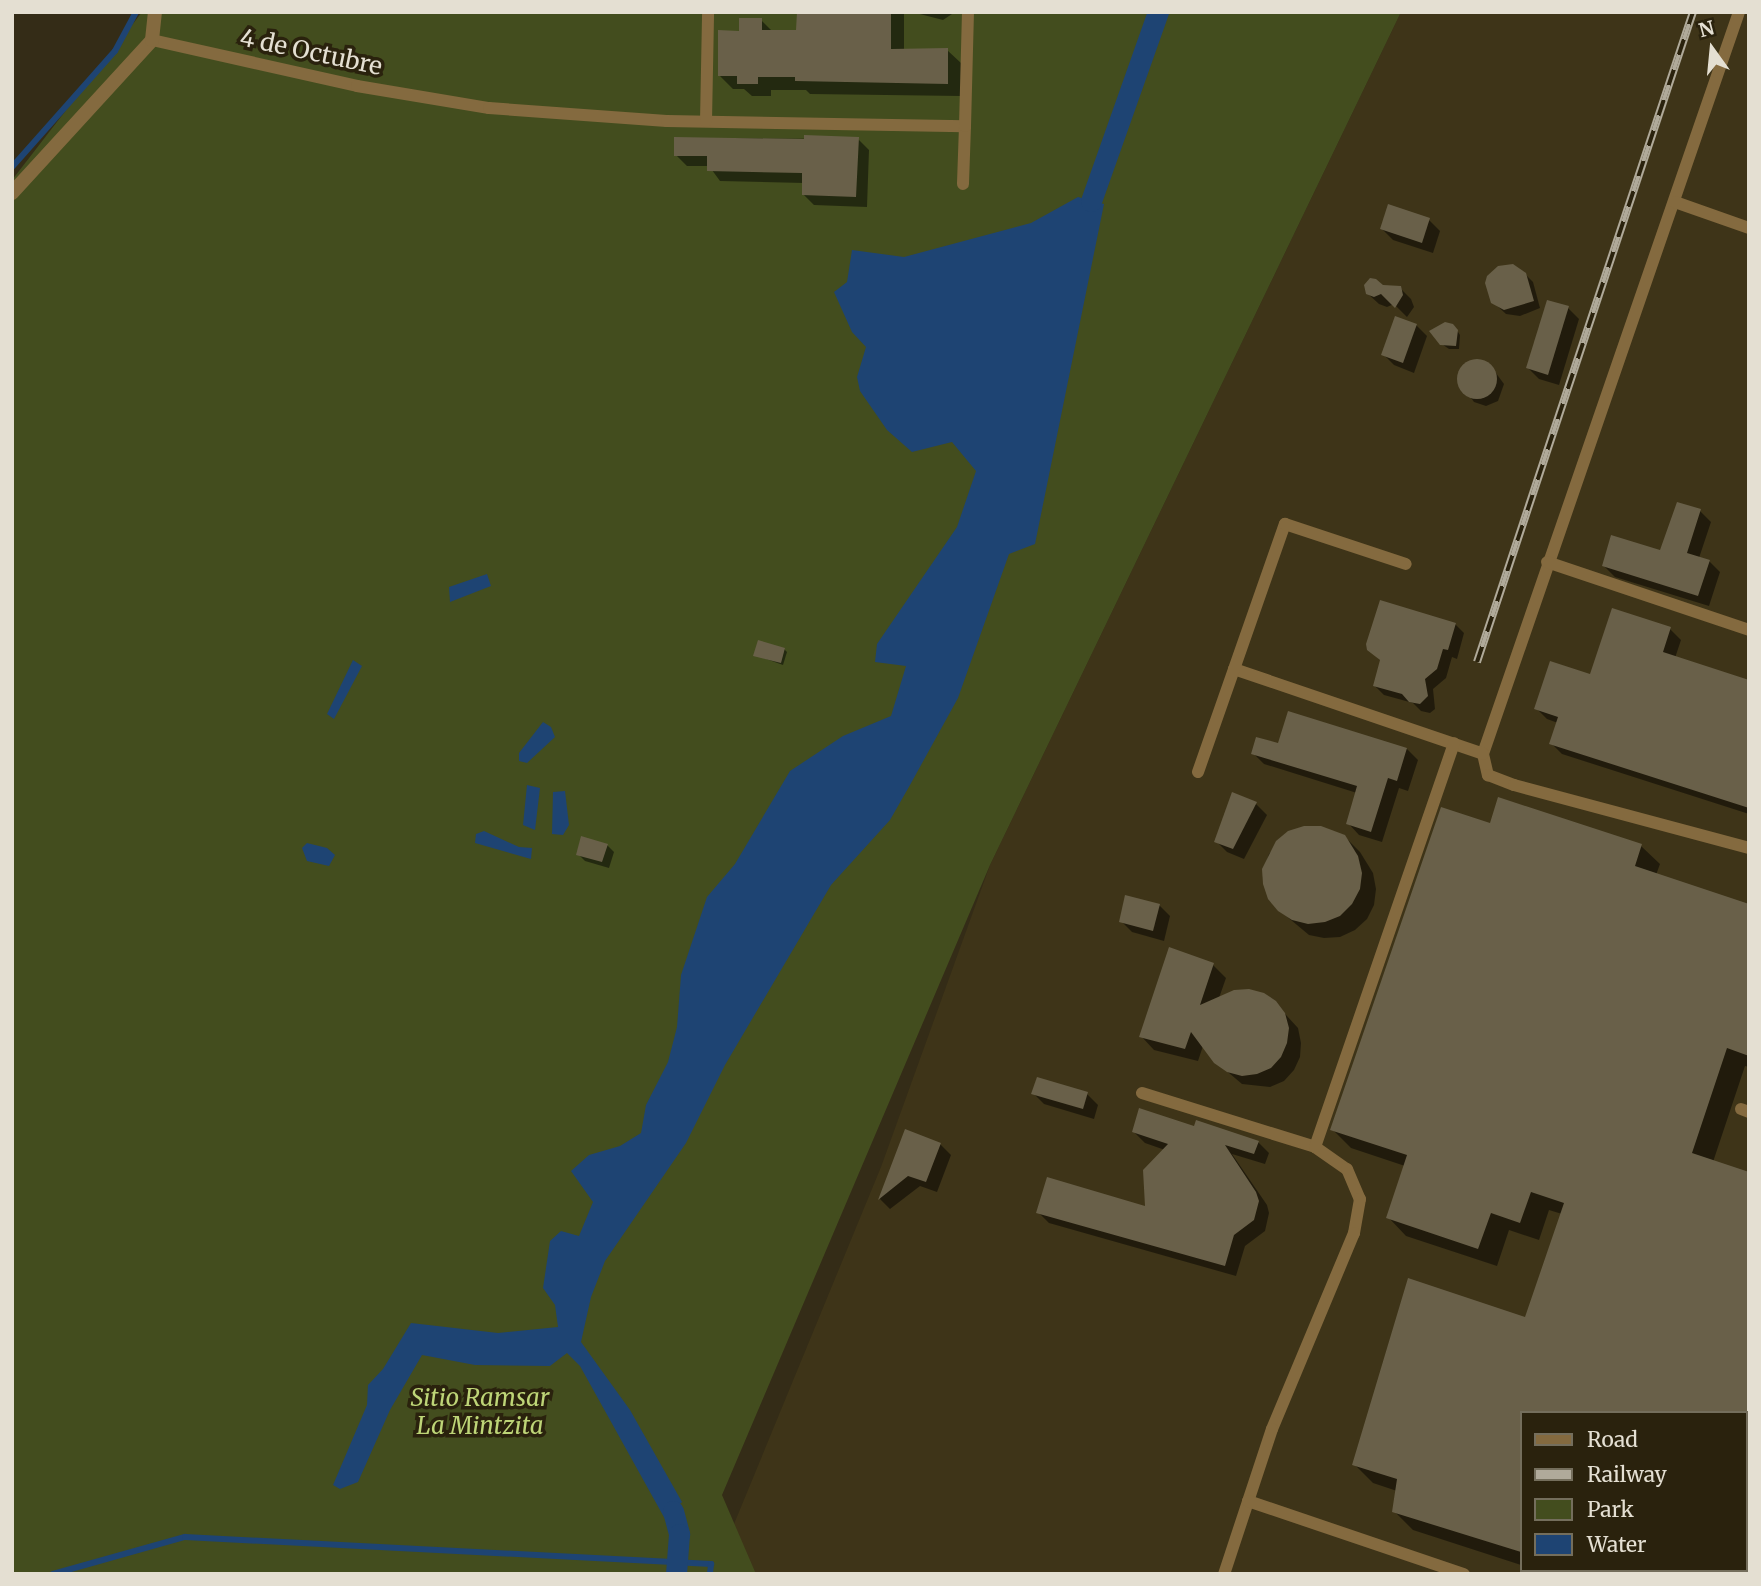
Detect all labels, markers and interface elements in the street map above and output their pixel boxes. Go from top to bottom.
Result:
north arrow [1677,14,1747,84]
text: N [1696,15,1717,42]
street label: 4 de Octubre [237,23,385,81]
park label: Sitio Ramsar La Mintzita [411,1384,549,1440]
legend [1520,1411,1747,1572]
text: Road [1587,1426,1638,1453]
text: Railway [1587,1461,1667,1488]
text: Park [1587,1496,1634,1523]
text: Water [1587,1531,1646,1558]

